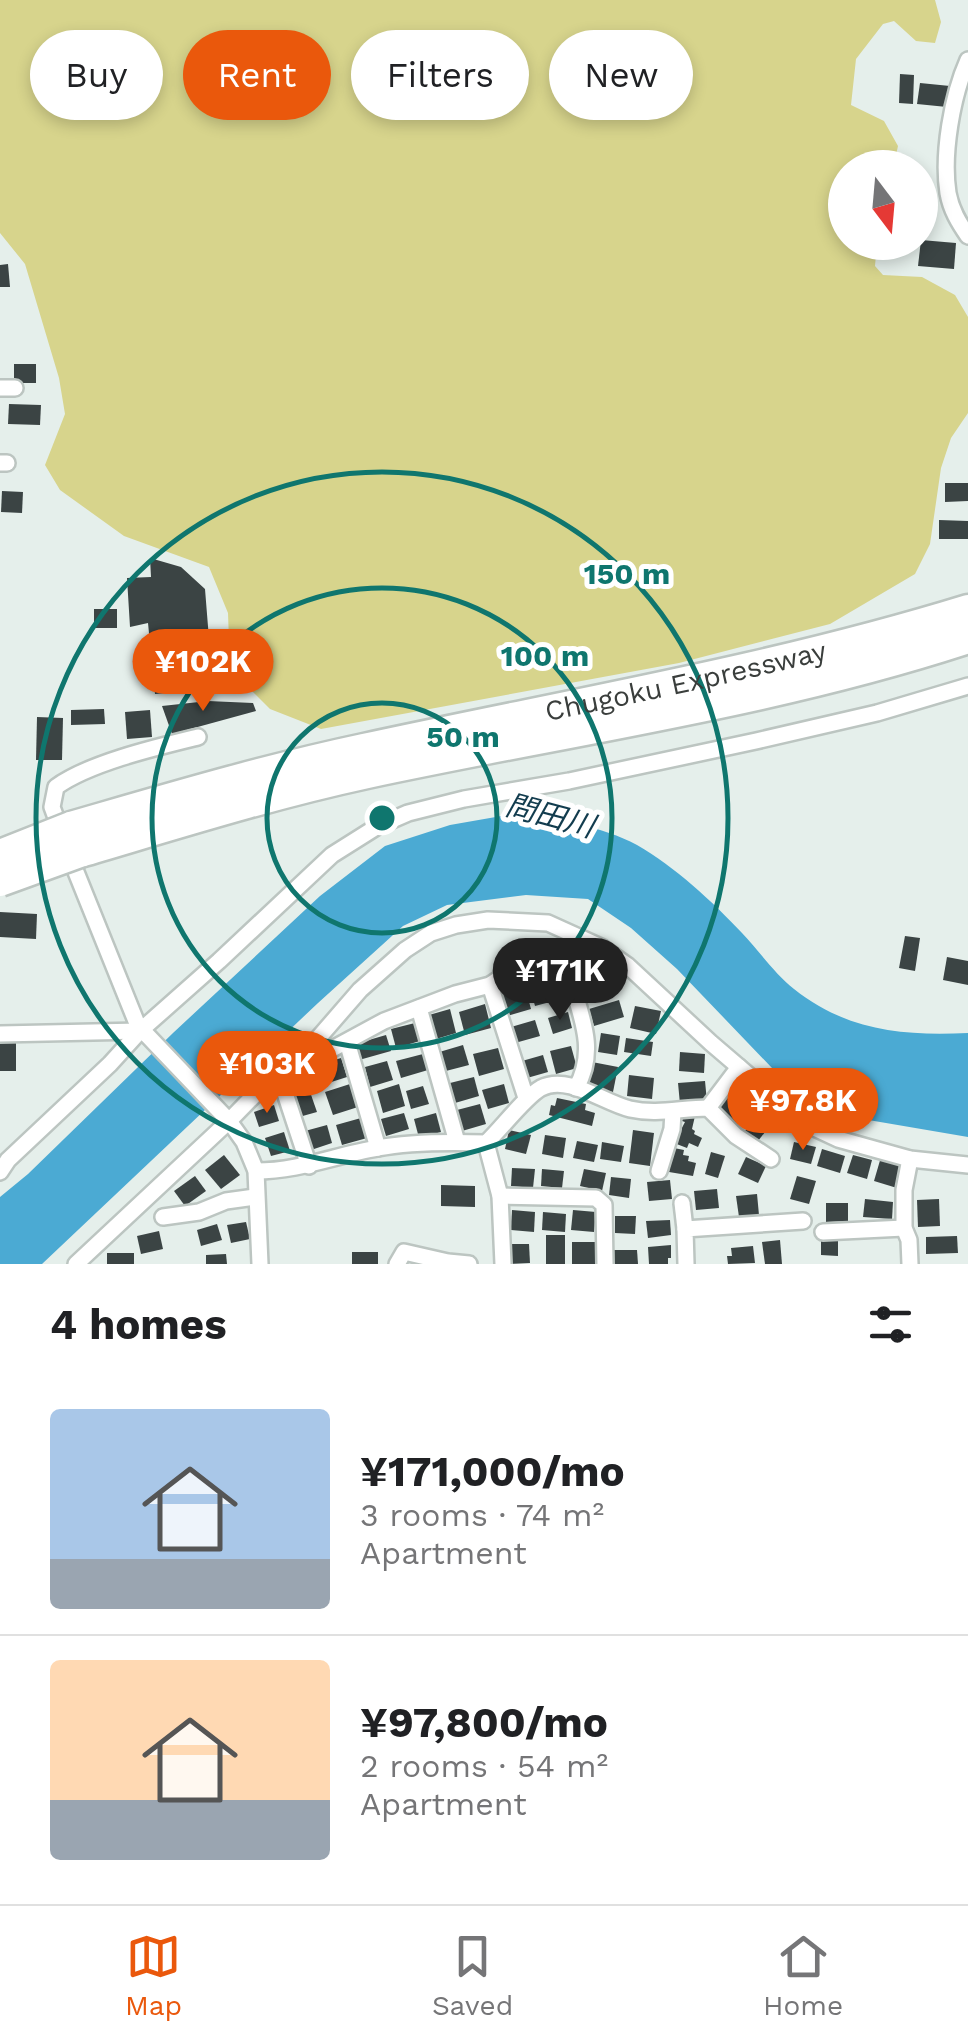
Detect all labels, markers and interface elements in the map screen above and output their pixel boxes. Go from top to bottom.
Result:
chip: Buy [30,30,163,120]
chip: Rent [183,30,331,120]
chip: Filters [351,30,529,120]
chip: New [549,30,693,120]
north arrow [828,150,938,260]
map controls [828,150,938,260]
text: 150 m [584,556,670,591]
pin: ¥102K [133,629,273,714]
street label: Chugoku Expressway [542,634,830,728]
text: 100 m [501,638,589,673]
text: ¥102K [155,642,251,680]
text: 50 m [426,719,500,754]
water label: 問田川 [502,787,601,845]
centre of rings [364,800,400,836]
pin: ¥171K [490,938,630,1023]
text: ¥171K [515,951,605,989]
pin: ¥103K [197,1031,337,1116]
text: ¥103K [219,1044,315,1082]
pin: ¥97.8K [722,1068,884,1153]
text: ¥97.8K [749,1081,857,1119]
icon: filters [863,1297,918,1352]
text: 4 homes [50,1300,227,1349]
text: ¥171,000/mo [360,1447,625,1496]
icon: home [130,1449,250,1569]
text: 3 rooms · 74 m² [360,1496,604,1534]
text: Apartment [360,1534,527,1572]
text: ¥97,800/mo [360,1698,608,1747]
icon: home [130,1700,250,1820]
text: 2 rooms · 54 m² [360,1747,608,1785]
text: Apartment [360,1785,527,1823]
tab: Map [125,1929,182,2022]
tab: Saved [432,1929,513,2022]
tab: Home [763,1929,843,2022]

